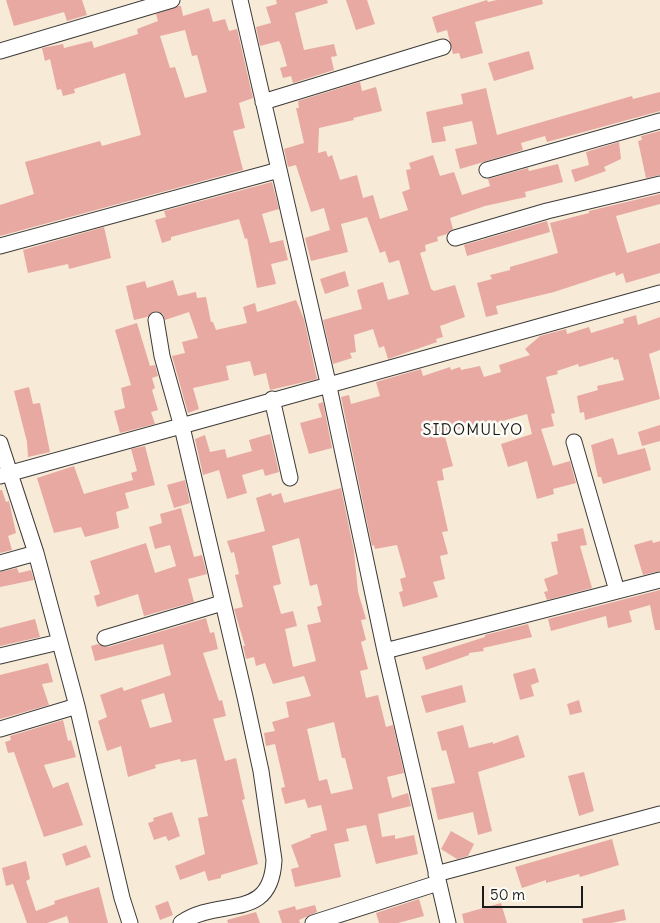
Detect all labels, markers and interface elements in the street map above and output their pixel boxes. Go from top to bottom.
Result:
district label: SIDOMULYO [421,420,525,440]
scale bar [485,876,586,908]
text: 50 m [490,885,525,904]

